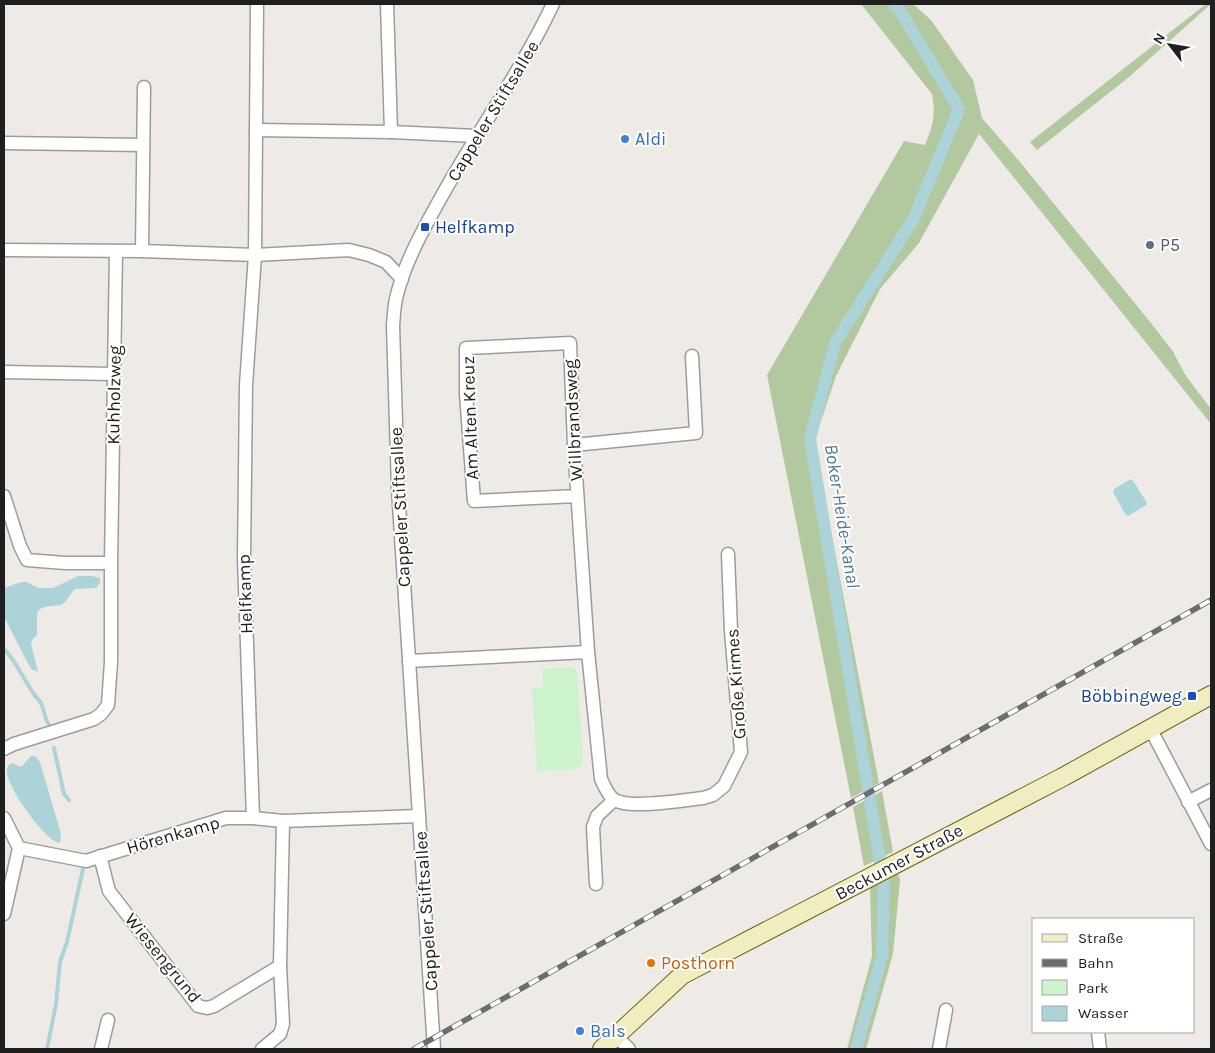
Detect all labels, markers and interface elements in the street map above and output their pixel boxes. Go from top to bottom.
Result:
north arrow [1145,20,1195,70]
text: N [1149,30,1169,47]
street label: Cappeler Stiftsallee [442,37,544,185]
place label: Aldi [635,128,666,150]
marker: Aldi [619,133,631,145]
place label: Helfkamp [435,216,515,238]
marker: Helfkamp [419,221,431,233]
place label: P5 [1160,234,1180,256]
marker: P5 [1144,239,1156,251]
street label: Kuhholzweg [102,345,126,445]
street label: Am Alten Kreuz [457,356,483,480]
street label: Willbrandsweg [559,358,587,482]
street label: Cappeler Stiftsallee [385,426,415,588]
water label: Boker-Heide-Kanal [820,442,864,590]
street label: Helfkamp [233,554,257,634]
street label: Große Kirmes [721,628,751,740]
place label: Böbbingweg [1081,685,1182,707]
marker: Böbbingweg [1186,690,1198,702]
street label: Hörenkamp [124,811,222,859]
street label: Beckumer Straße [831,819,967,905]
street label: Cappeler Stiftsallee [409,830,443,992]
street label: Wiesengrund [120,909,206,1007]
legend [1032,918,1195,1033]
text: Straße [1078,929,1123,947]
place label: Posthorn [661,952,735,974]
text: Bahn [1078,954,1114,972]
marker: Posthorn [645,957,657,969]
text: Park [1078,979,1108,997]
text: Wasser [1078,1004,1129,1022]
place label: Bals [590,1020,626,1042]
marker: Bals [574,1025,586,1037]

